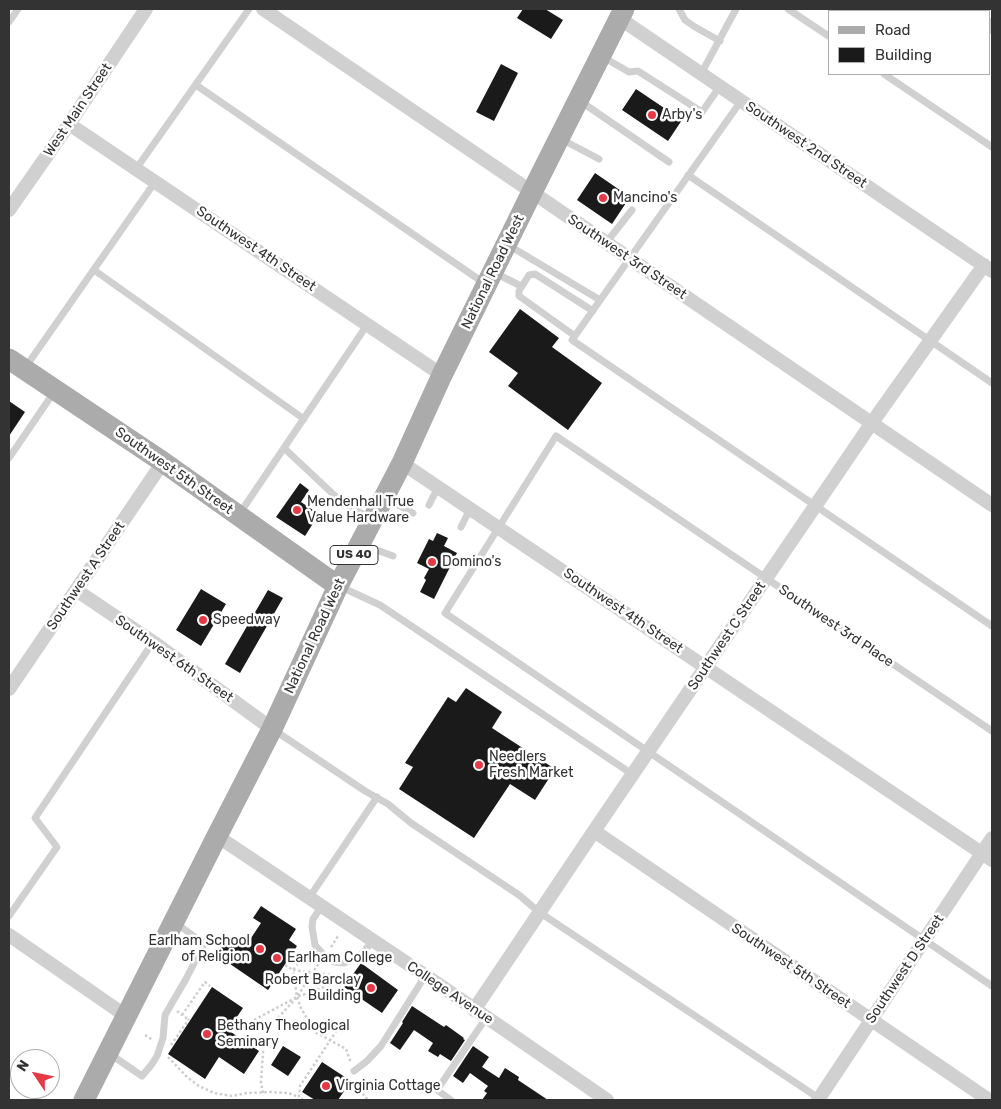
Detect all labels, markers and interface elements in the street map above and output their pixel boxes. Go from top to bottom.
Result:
legend [828,10,991,75]
text: Road [875,21,911,39]
text: Building [875,46,932,64]
street label: West Main Street [40,60,116,160]
street label: Southwest 2nd Street [742,98,870,192]
place label: Arby's [662,107,702,123]
marker: Arby's [646,109,658,121]
place label: Mancino's [613,190,677,206]
marker: Mancino's [597,192,609,204]
street label: Southwest 4th Street [193,203,319,295]
street label: Southwest 3rd Street [564,211,690,303]
street label: National Road West [458,212,528,332]
street label: Southwest 5th Street [112,424,236,518]
place label: Mendenhall True Value Hardware [307,494,414,526]
marker: Mendenhall True Value Hardware [291,504,303,516]
street label: Southwest A Street [43,519,129,633]
road number: US 40 [330,546,378,564]
place label: Domino's [442,554,502,570]
marker: Domino's [426,556,438,568]
street label: Southwest 4th Street [560,565,686,657]
street label: National Road West [281,576,349,696]
street label: Southwest C Street [684,579,770,693]
street label: Southwest 3rd Place [775,581,897,671]
street label: Southwest 6th Street [112,612,236,706]
place label: Speedway [213,612,280,628]
marker: Speedway [197,614,209,626]
place label: Needlers Fresh Market [489,749,573,782]
marker: Needlers Fresh Market [473,759,485,771]
street label: Southwest D Street [862,911,948,1027]
street label: Southwest 5th Street [728,920,854,1012]
place label: Earlham School of Religion [149,933,250,966]
marker: Earlham School of Religion [254,943,266,955]
place label: Earlham College [287,950,392,966]
marker: Earlham College [271,952,283,964]
street label: College Avenue [404,958,496,1028]
place label: Robert Barclay Building [265,972,361,1004]
marker: Robert Barclay Building [365,982,377,994]
place label: Bethany Theological Seminary [217,1018,350,1050]
marker: Bethany Theological Seminary [201,1028,213,1040]
north arrow [10,1049,60,1099]
text: N [13,1057,33,1075]
place label: Virginia Cottage [336,1078,441,1094]
marker: Virginia Cottage [320,1080,332,1092]

